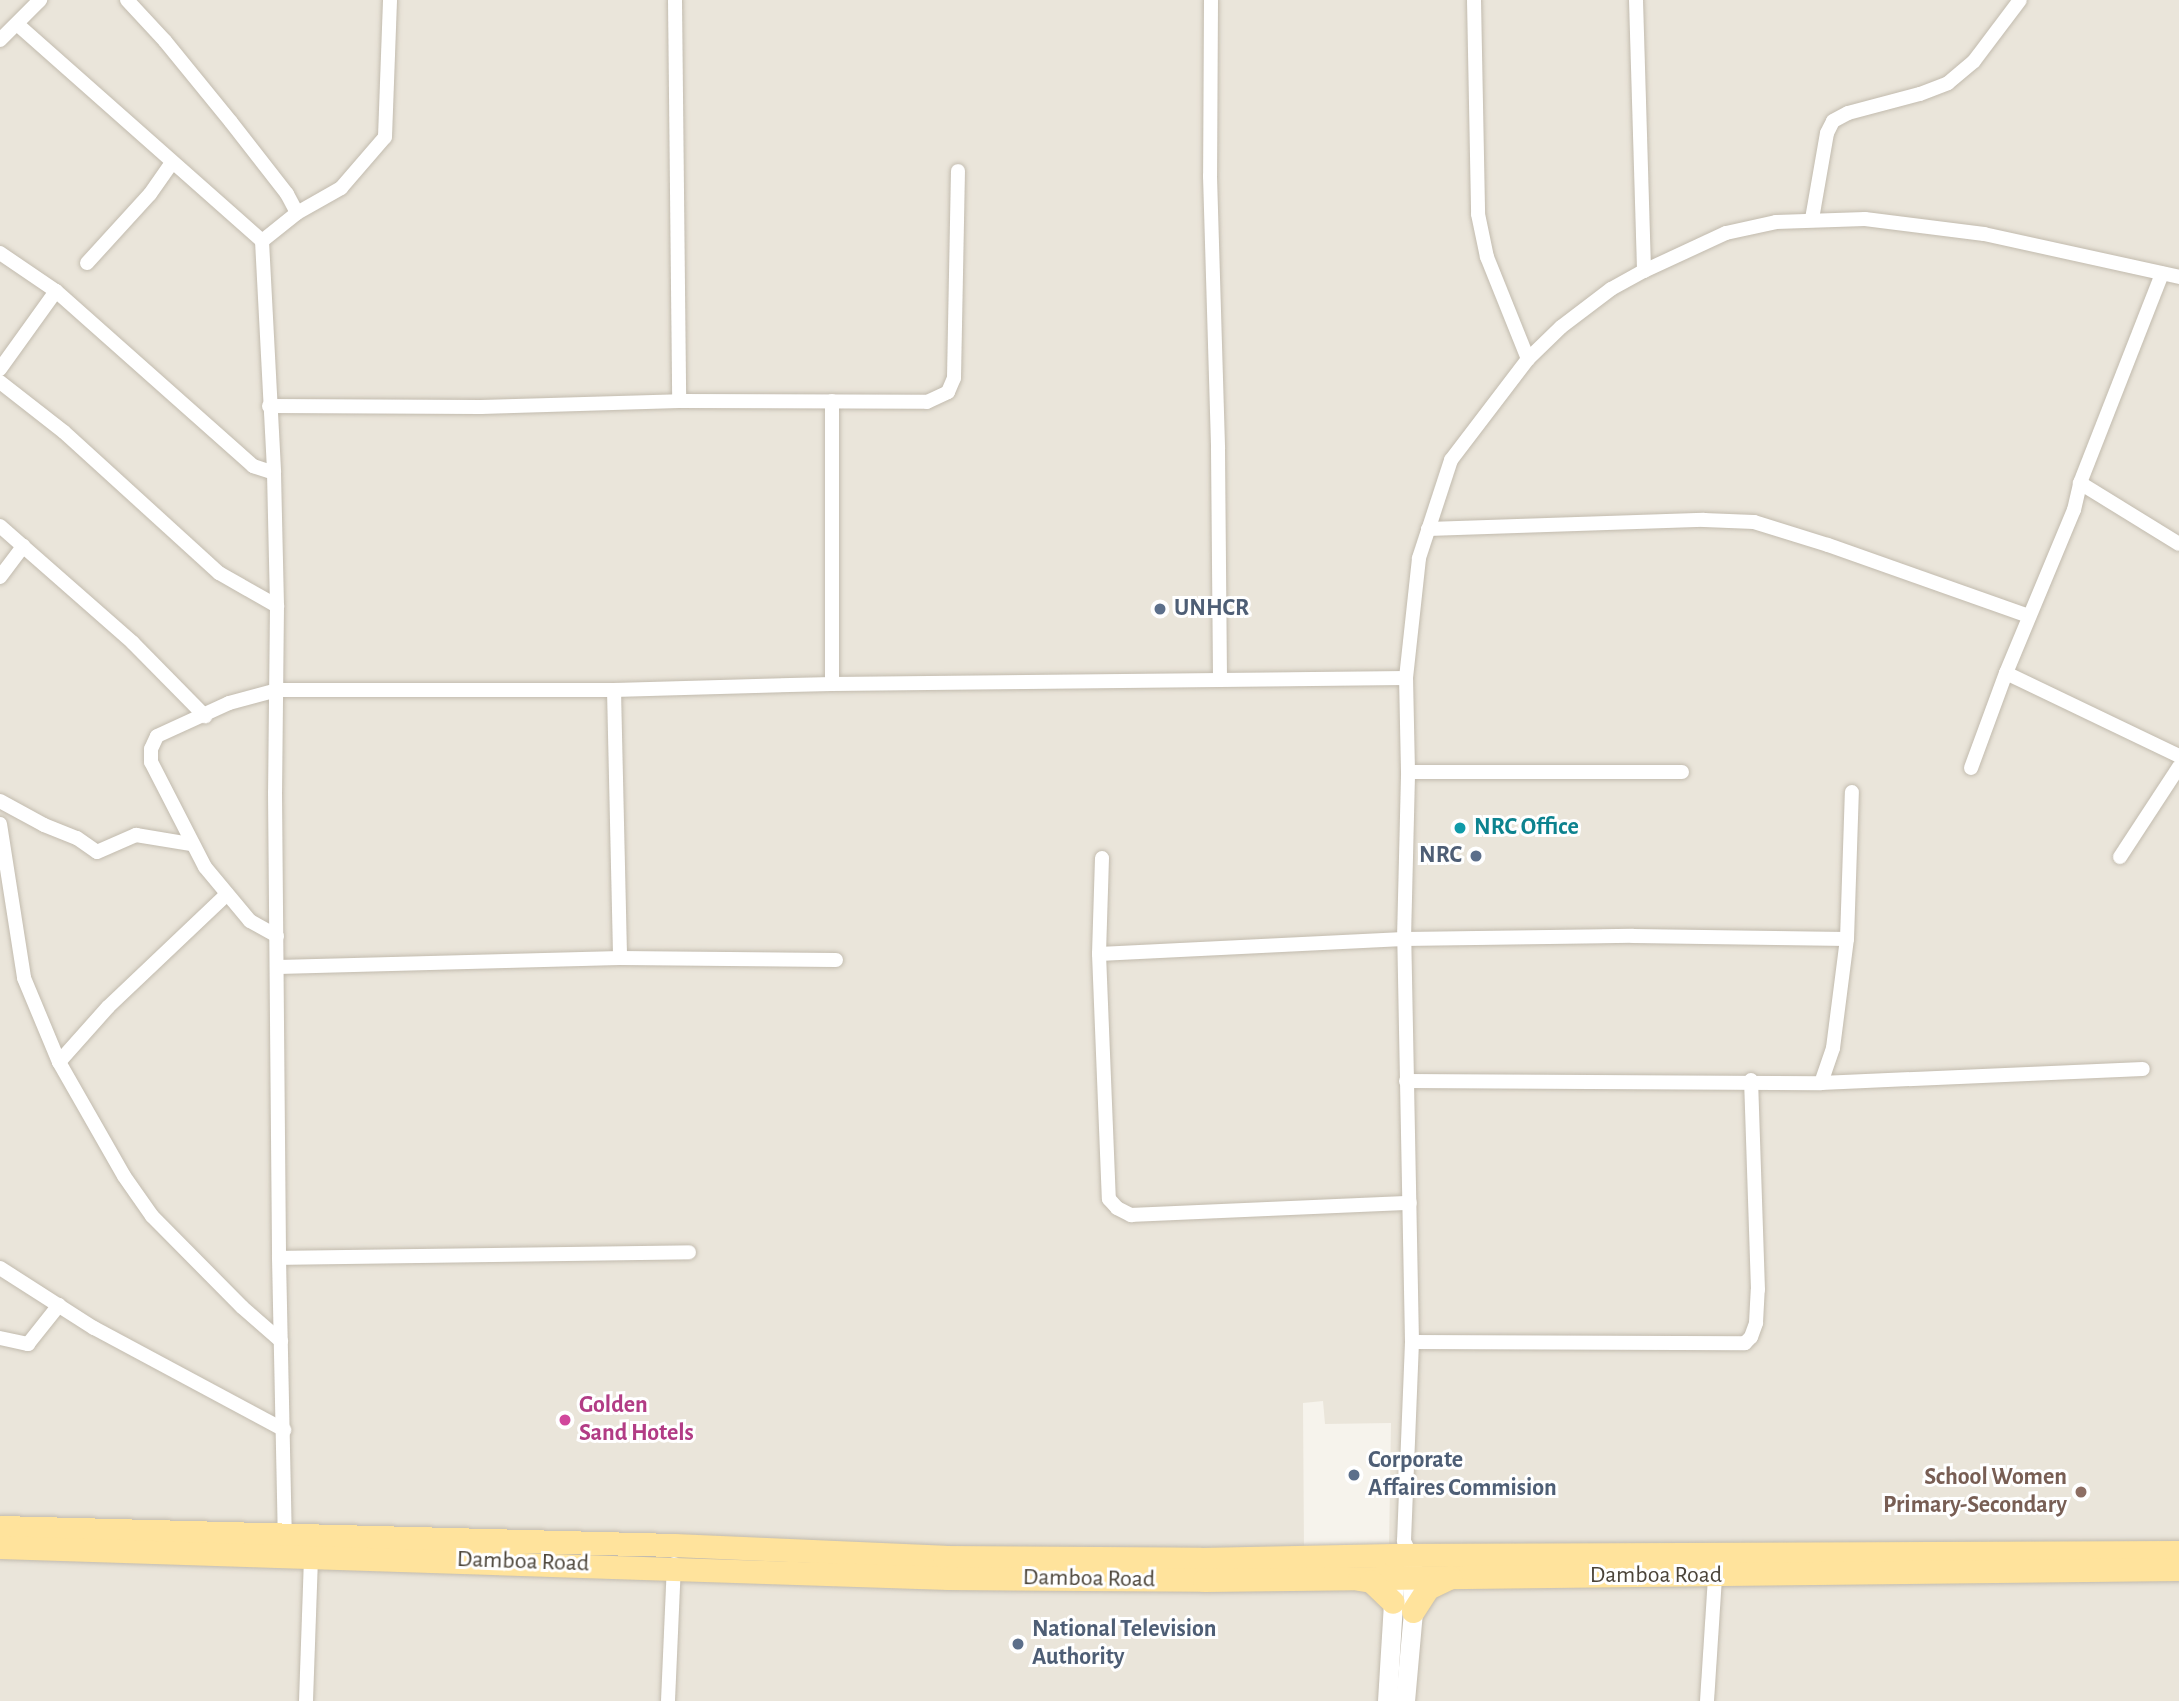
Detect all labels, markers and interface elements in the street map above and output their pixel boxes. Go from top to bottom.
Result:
place label: UNHCR [1174,595,1249,623]
marker: UNHCR [1152,601,1168,617]
place label: NRC Office [1474,814,1579,842]
marker: NRC Office [1452,820,1468,836]
place label: NRC [1419,842,1462,870]
marker: NRC [1468,848,1484,864]
place label: Golden Sand Hotels [579,1392,694,1448]
marker: Golden Sand Hotels [557,1412,573,1428]
place label: Corporate Affaires Commision [1368,1447,1557,1503]
place label: School Women Primary-Secondary [1883,1464,2067,1520]
marker: Corporate Affaires Commision [1346,1467,1362,1483]
marker: School Women Primary-Secondary [2073,1484,2089,1500]
street label: Damboa Road [456,1545,590,1579]
street label: Damboa Road [1590,1562,1722,1590]
street label: Damboa Road [1023,1563,1155,1595]
place label: National Television Authority [1032,1616,1216,1672]
marker: National Television Authority [1010,1636,1026,1652]

